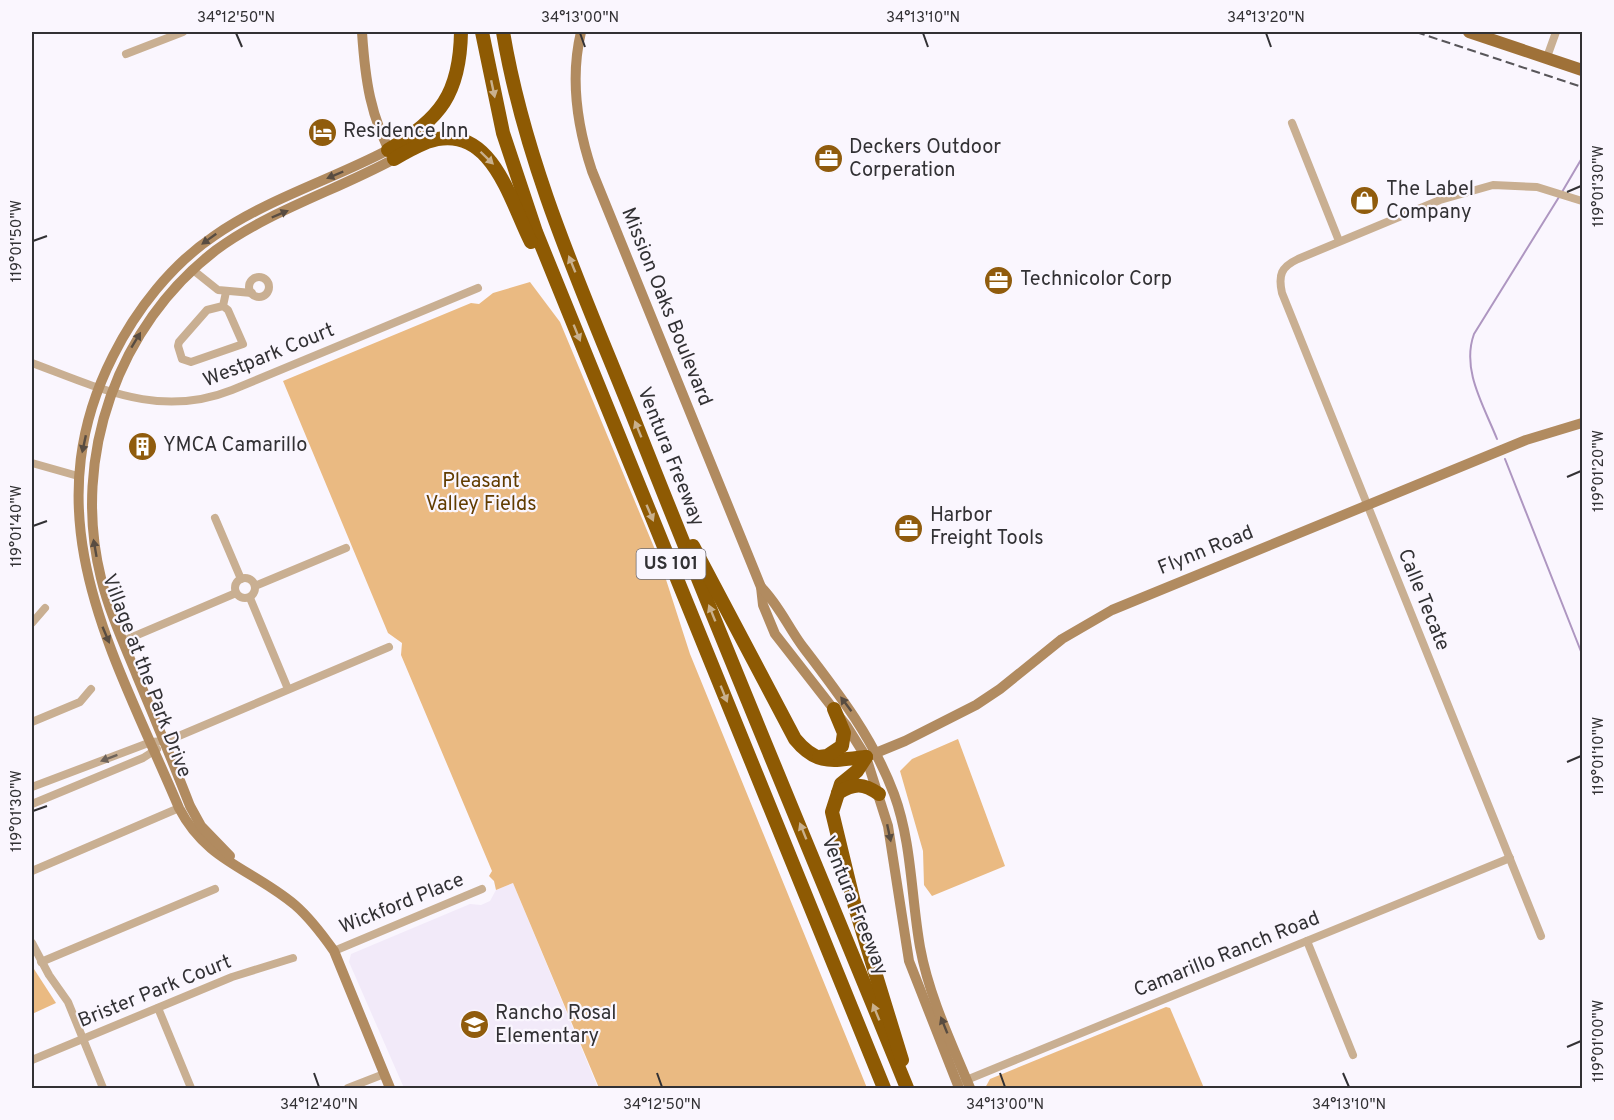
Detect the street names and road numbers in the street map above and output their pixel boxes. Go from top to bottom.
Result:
street label: Mission Oaks Boulevard [614,204,718,410]
street label: Westpark Court [199,318,339,394]
street label: Ventura Freeway [630,384,710,530]
street label: Flynn Road [1154,520,1258,582]
street label: Calle Tecate [1391,545,1455,655]
road number: US 101 [636,549,706,579]
street label: Village at the Park Drive [95,570,197,782]
street label: Ventura Freeway [814,833,894,979]
street label: Wickford Place [336,867,468,941]
street label: Camarillo Ranch Road [1130,906,1324,1004]
street label: Brister Park Court [75,949,235,1035]

